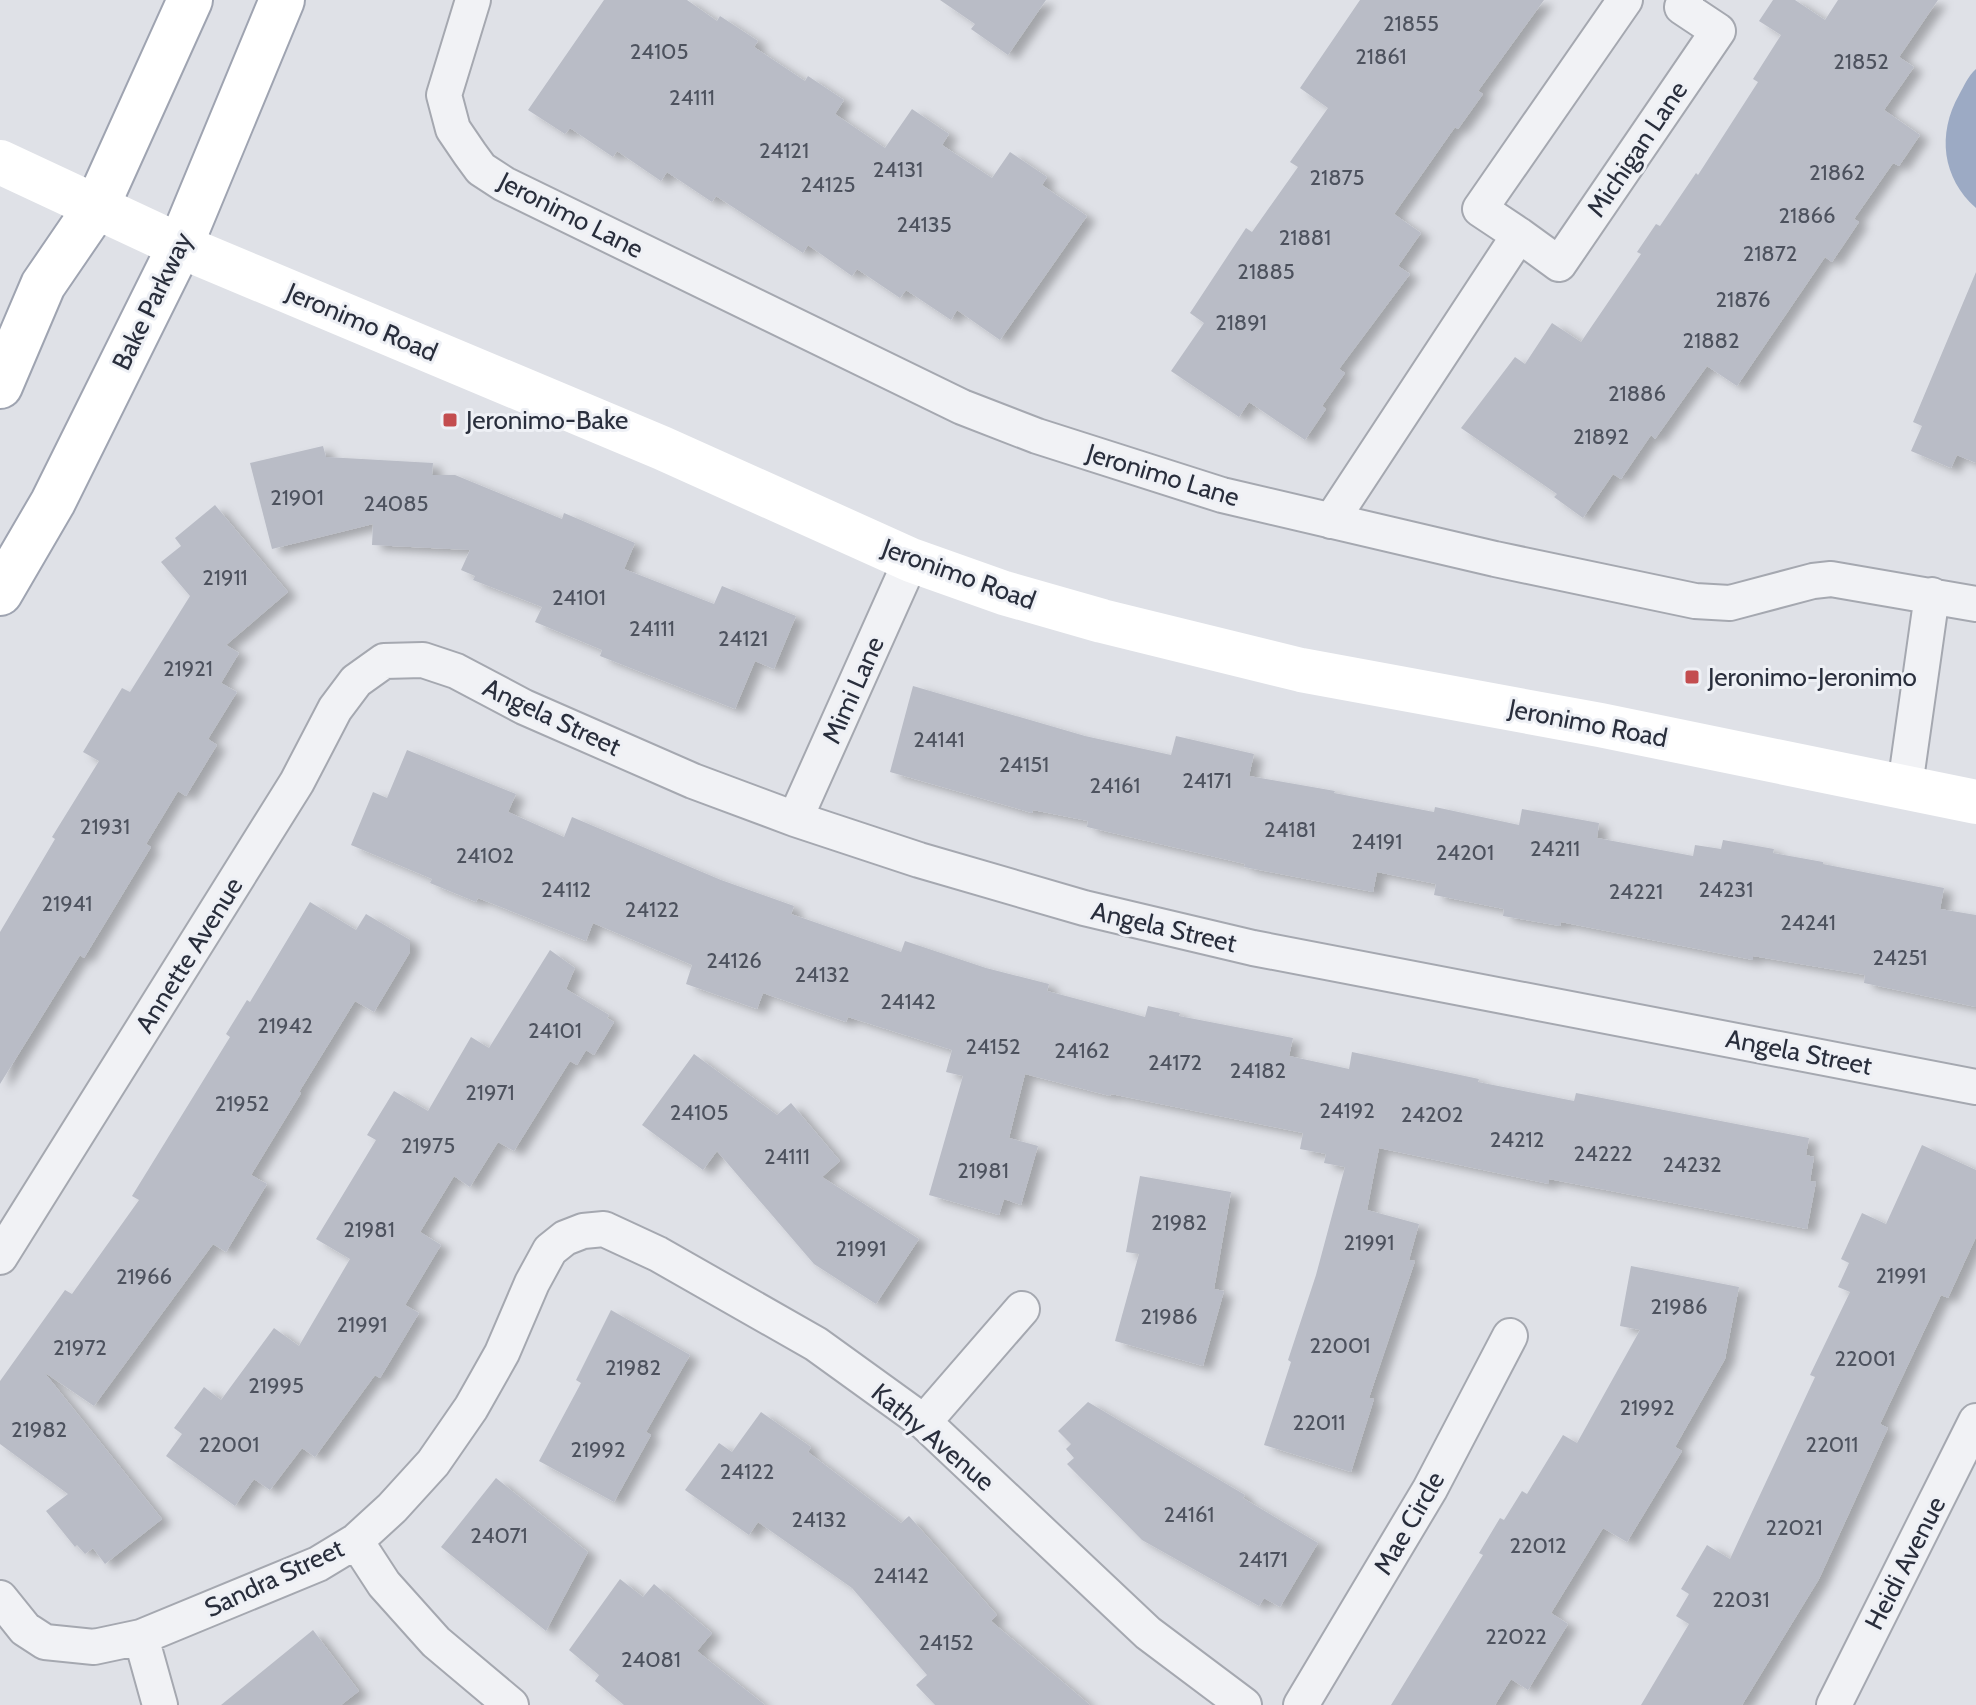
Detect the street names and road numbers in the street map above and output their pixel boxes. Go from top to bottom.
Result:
street label: Michigan Lane [1580,75,1694,223]
street label: Jeronimo Lane [492,164,649,265]
street label: Bake Parkway [105,227,199,375]
street label: Jeronimo Road [281,275,442,368]
street label: Jeronimo Lane [1082,436,1243,513]
street label: Jeronimo Road [877,531,1040,617]
street label: Mimi Lane [815,631,891,749]
street label: Angela Street [478,671,626,763]
street label: Jeronimo Road [1505,692,1670,754]
street label: Annette Avenue [128,871,250,1039]
street label: Angela Street [1088,895,1240,959]
street label: Angela Street [1723,1022,1875,1082]
street label: Kathy Avenue [865,1376,1001,1498]
street label: Mae Circle [1367,1466,1451,1580]
street label: Heidi Avenue [1858,1491,1952,1635]
street label: Sandra Street [199,1532,349,1624]

